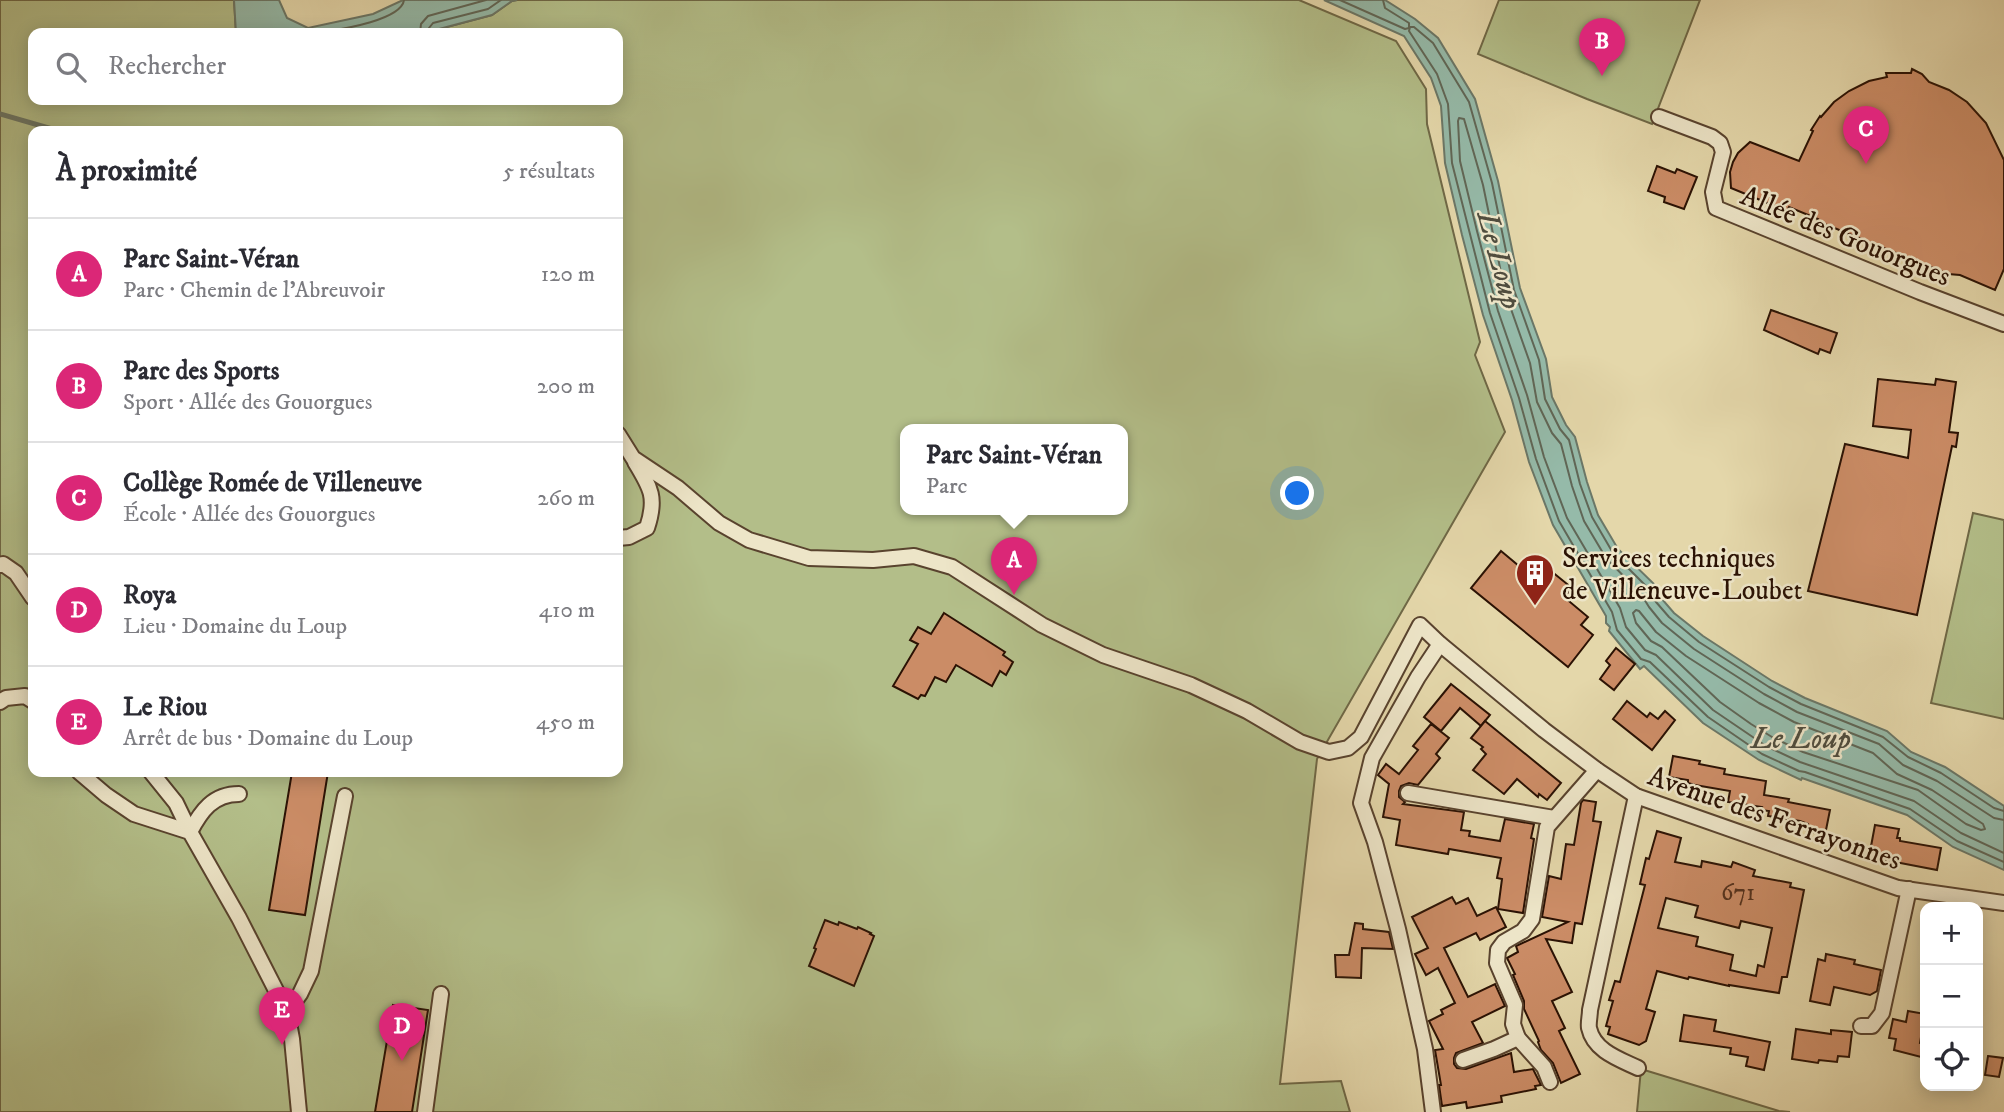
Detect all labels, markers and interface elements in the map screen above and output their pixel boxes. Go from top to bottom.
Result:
pin: B [1579,18,1625,76]
search box [28,28,623,105]
icon: search [52,48,90,86]
text: Rechercher [108,50,226,83]
pin: C [1843,106,1889,164]
text: À proximité [56,153,197,190]
text: 5 résultats [503,157,595,186]
street label: Allée des Gouorgues [1735,178,1956,294]
water label: Le Loup [1467,205,1529,313]
text: Parc Saint-Véran [123,243,299,276]
text: A [72,260,86,289]
text: 120 m [541,260,595,289]
text: Parc · Chemin de l'Abreuvoir [123,276,385,305]
text: Parc des Sports [123,355,279,388]
text: B [72,372,86,401]
text: 200 m [537,372,595,401]
text: Sport · Allée des Gouorgues [123,388,373,417]
popup [900,424,1128,515]
text: Parc Saint-Véran [926,439,1102,472]
text: Collège Romée de Villeneuve [123,467,422,500]
text: Parc [926,472,967,501]
your location [1280,476,1314,510]
text: C [71,484,87,513]
text: 260 m [537,484,595,513]
text: École · Allée des Gouorgues [123,500,376,529]
pin: A [991,537,1037,595]
place label: Services techniques de Villeneuve-Loubet [1562,541,1802,608]
building icon: Services techniques de Villeneuve-Loubet [1514,552,1556,607]
text: Roya [123,579,176,612]
text: D [70,596,88,625]
text: 410 m [539,596,595,625]
text: Lieu · Domaine du Loup [123,612,347,641]
text: Le Riou [123,691,207,724]
text: E [71,708,87,737]
text: 450 m [536,708,595,737]
water label: Le Loup [1749,721,1851,758]
text: Arrêt de bus · Domaine du Loup [123,724,413,753]
street label: Avenue des Ferrayonnes [1643,759,1906,878]
house number: 671 [1721,878,1755,908]
map controls [1920,902,1983,1091]
button: + [1920,902,1983,965]
button: − [1920,965,1983,1028]
pin: E [259,987,305,1045]
pin: D [379,1003,425,1061]
button: locate [1920,1028,1983,1091]

